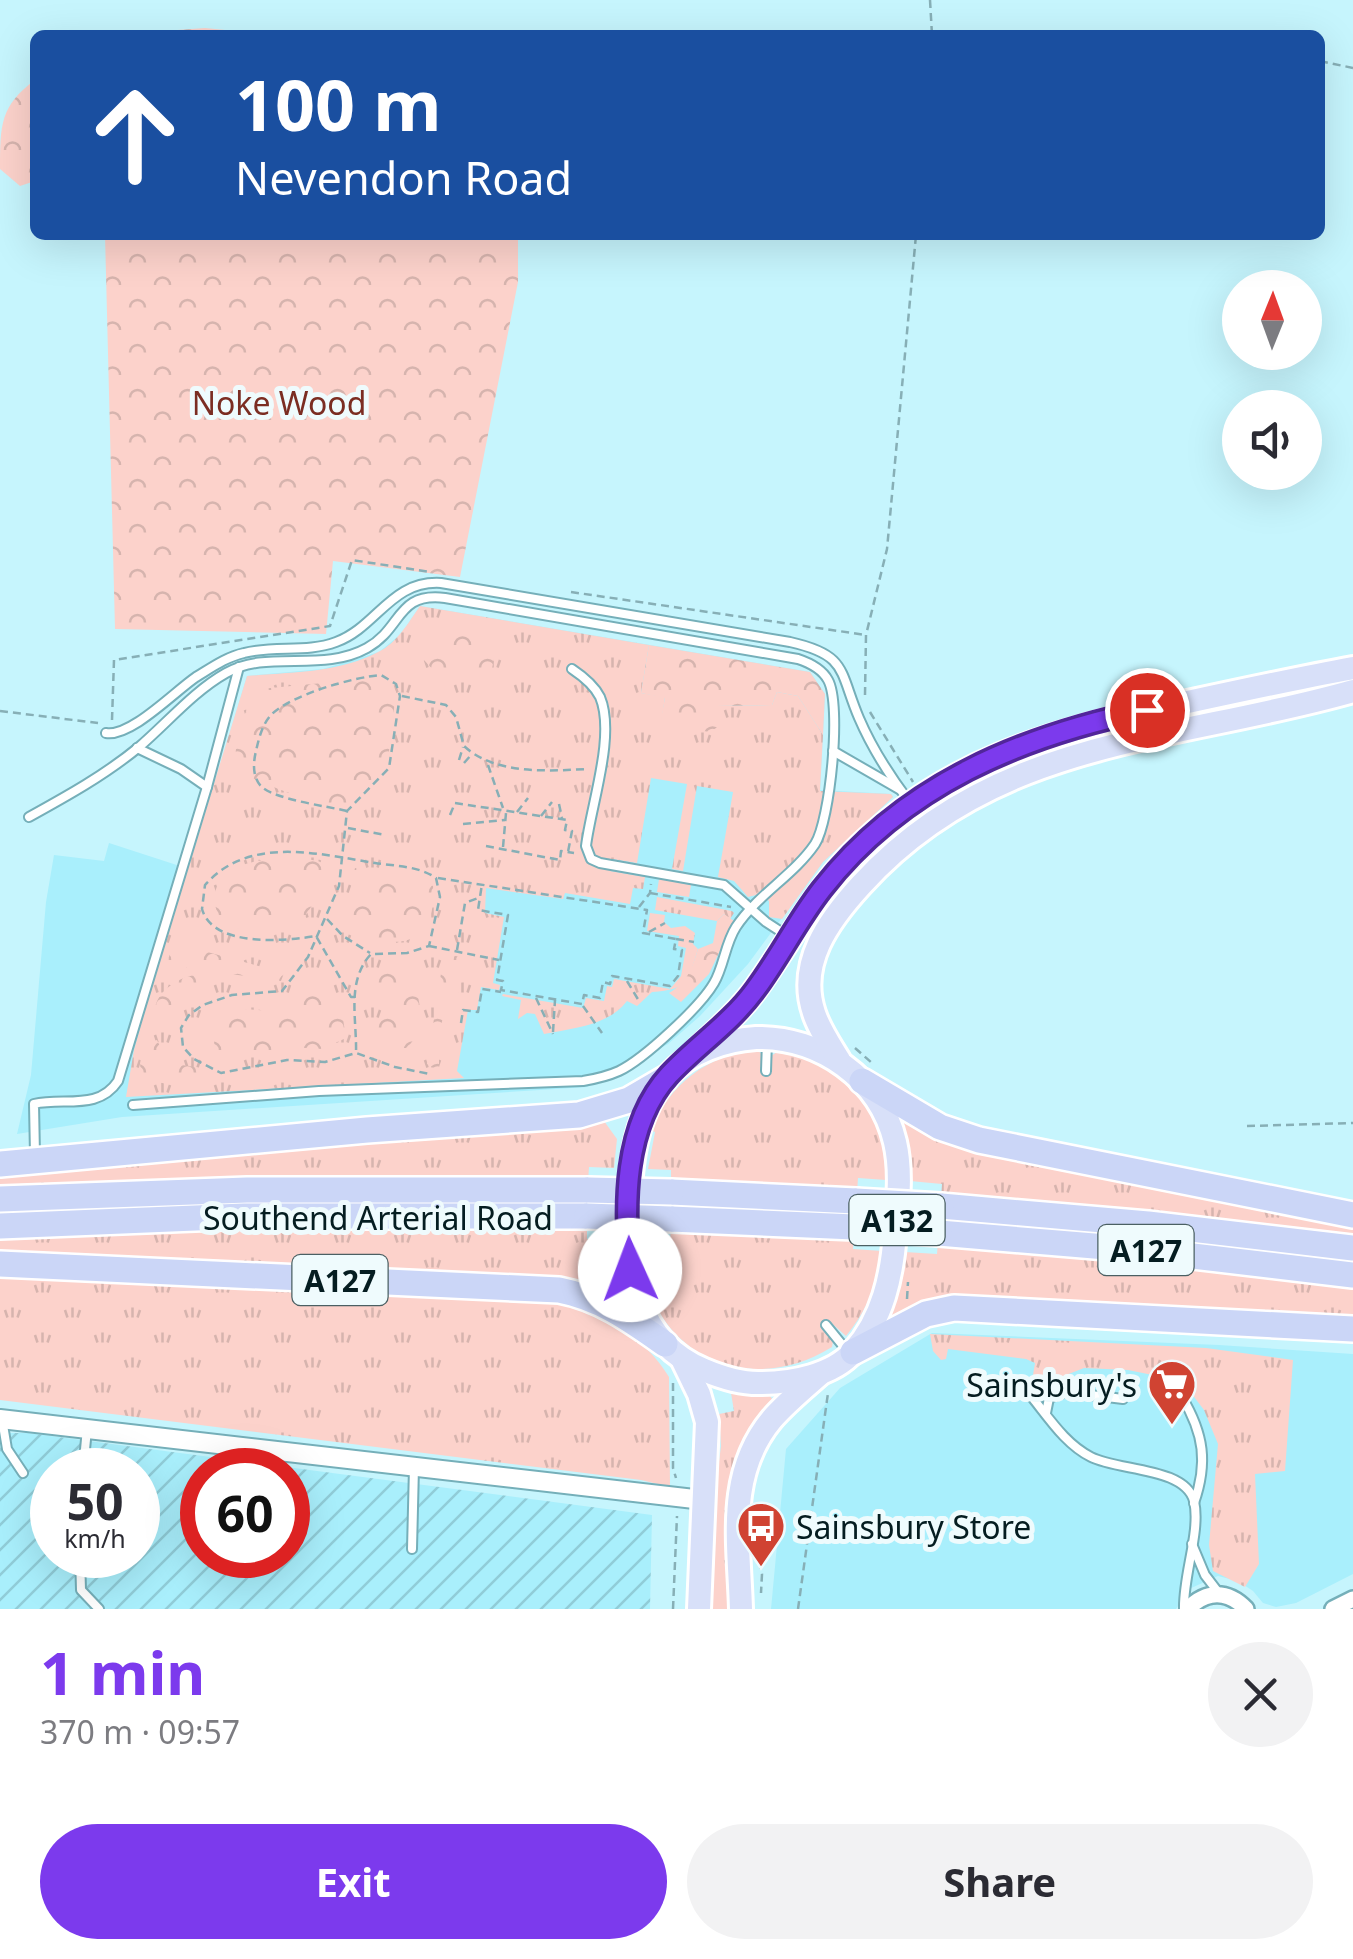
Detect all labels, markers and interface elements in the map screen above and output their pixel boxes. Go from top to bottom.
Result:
text: 100 m [235,56,442,152]
icon: ahead [70,70,200,200]
text: Nevendon Road [235,147,572,208]
north arrow [1222,270,1322,370]
map controls [1222,270,1322,490]
park label: Noke Wood [192,381,366,424]
button: sound [1222,390,1322,490]
pin [1105,668,1190,753]
icon: arrive [1120,683,1175,738]
road number: A132 [850,1195,944,1245]
street label: Southend Arterial Road [203,1196,553,1239]
position arrow [578,1218,682,1322]
road number: A127 [1098,1225,1194,1275]
road number: A127 [292,1255,388,1305]
supermarket icon: Sainsbury's [1146,1358,1198,1426]
place label: Sainsbury's [966,1363,1137,1406]
speed limit sign: 60 [180,1448,310,1578]
text: 50 [66,1467,124,1535]
bus stop icon: Sainsbury Store [735,1500,787,1568]
place label: Sainsbury Store [796,1505,1031,1548]
text: km/h [64,1521,126,1555]
text: 1 min [40,1631,205,1713]
button: close [1208,1642,1313,1747]
text: 370 m · 09:57 [40,1710,240,1753]
button: Exit [40,1824,667,1939]
button: Share [687,1824,1313,1939]

